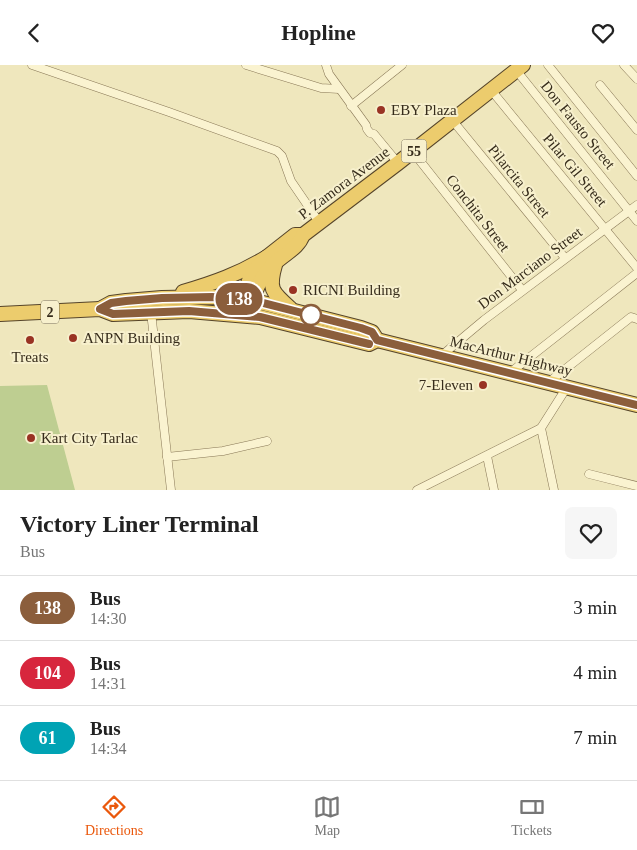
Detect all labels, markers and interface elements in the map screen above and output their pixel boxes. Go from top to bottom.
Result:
icon: back [20,19,48,47]
icon: heart [589,19,617,47]
text: Hopline [281,20,356,45]
street label: Don Fausto Street [538,78,619,173]
place label: EBY Plaza [391,102,457,118]
marker: EBY Plaza [375,104,387,116]
street label: Pilar Gil Street [540,130,611,210]
road number: 55 [402,139,426,163]
street label: Pilarcita Street [485,141,554,221]
street label: P. Zamora Avenue [296,144,393,222]
street label: Conchita Street [443,171,513,255]
street label: Don Marciano Street [475,223,586,312]
place label: RICNI Building [303,282,401,298]
line badge: 138 [210,283,268,315]
marker: RICNI Building [287,284,299,296]
text: 138 [226,289,253,309]
road number: 2 [41,301,59,323]
unlabelled marker [300,304,322,326]
place label: ANPN Building [83,330,181,346]
marker: ANPN Building [67,332,79,344]
street label: MacArthur Highway [448,333,574,379]
marker: Treats [24,334,36,346]
place label: Treats [12,349,49,365]
place label: 7-Eleven [419,377,474,393]
marker: 7-Eleven [477,379,489,391]
place label: Kart City Tarlac [41,430,138,446]
marker: Kart City Tarlac [25,432,37,444]
button: heart [565,507,617,559]
text: Victory Liner Terminal [20,511,259,537]
text: Bus [20,543,45,560]
text: Bus [90,588,121,609]
text: 3 min [573,597,617,618]
text: 138 [34,598,61,618]
text: 14:30 [90,610,126,627]
text: Bus [90,653,121,674]
text: 4 min [573,662,617,683]
text: 104 [34,663,61,683]
text: 14:31 [90,675,126,692]
text: Bus [90,718,121,739]
text: 7 min [573,727,617,748]
text: 61 [39,728,57,748]
text: 14:34 [90,740,126,757]
tab: Directions [85,793,143,839]
tab: Map [313,793,341,839]
tab: Tickets [511,793,552,839]

